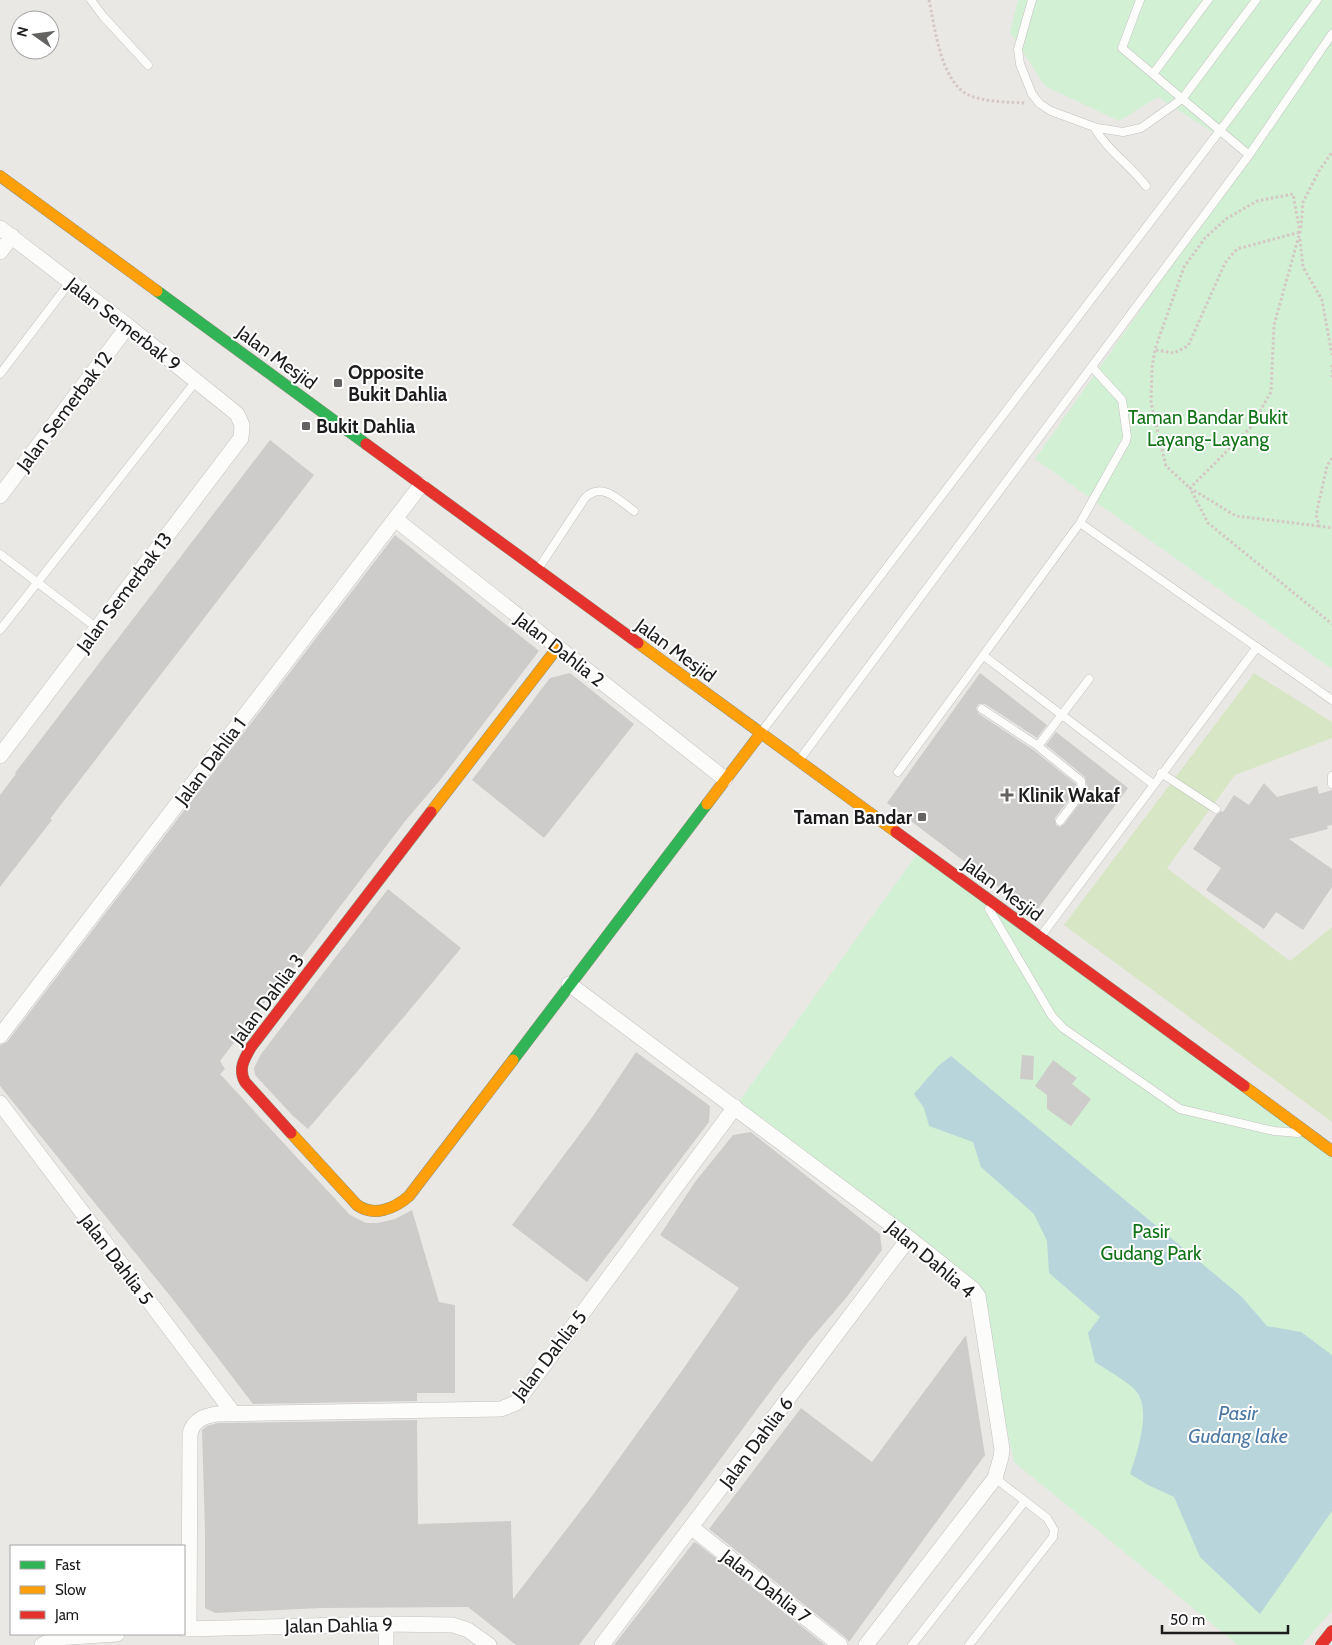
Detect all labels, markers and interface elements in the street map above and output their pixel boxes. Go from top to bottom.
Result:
north arrow [10,10,60,60]
text: N [12,25,32,39]
street label: Jalan Semerbak 9 [61,272,185,376]
street label: Jalan Mesjid [231,320,321,394]
street label: Jalan Semerbak 12 [11,347,117,477]
place label: Opposite Bukit Dahlia [348,361,448,406]
marker: Opposite Bukit Dahlia [332,377,344,389]
park label: Taman Bandar Bukit Layang-Layang [1128,406,1289,451]
place label: Bukit Dahlia [316,415,416,438]
marker: Bukit Dahlia [300,420,312,432]
street label: Jalan Semerbak 13 [71,528,177,658]
street label: Jalan Dahlia 2 [510,607,609,691]
street label: Jalan Mesjid [630,613,720,687]
street label: Jalan Dahlia 1 [169,713,251,810]
place label: Klinik Wakaf [1018,784,1121,807]
marker: Klinik Wakaf [1000,788,1014,802]
place label: Taman Bandar [794,806,913,829]
marker: Taman Bandar [916,811,928,823]
street label: Jalan Mesjid [957,852,1047,926]
street label: Jalan Dahlia 3 [225,949,309,1050]
street label: Jalan Dahlia 5 [74,1209,158,1309]
street label: Jalan Dahlia 4 [881,1215,980,1303]
park label: Pasir Gudang Park [1101,1220,1202,1265]
street label: Jalan Dahlia 5 [507,1306,592,1406]
street label: Jalan Dahlia 6 [714,1392,798,1493]
water label: Pasir Gudang lake [1188,1401,1288,1448]
street label: Jalan Dahlia 7 [716,1544,815,1629]
legend [10,1545,185,1635]
text: Fast [55,1556,80,1574]
text: Slow [55,1581,86,1599]
scale bar [1162,1602,1288,1634]
text: Jam [54,1606,79,1624]
text: 50 m [1170,1611,1205,1629]
street label: Jalan Dahlia 9 [284,1613,393,1638]

